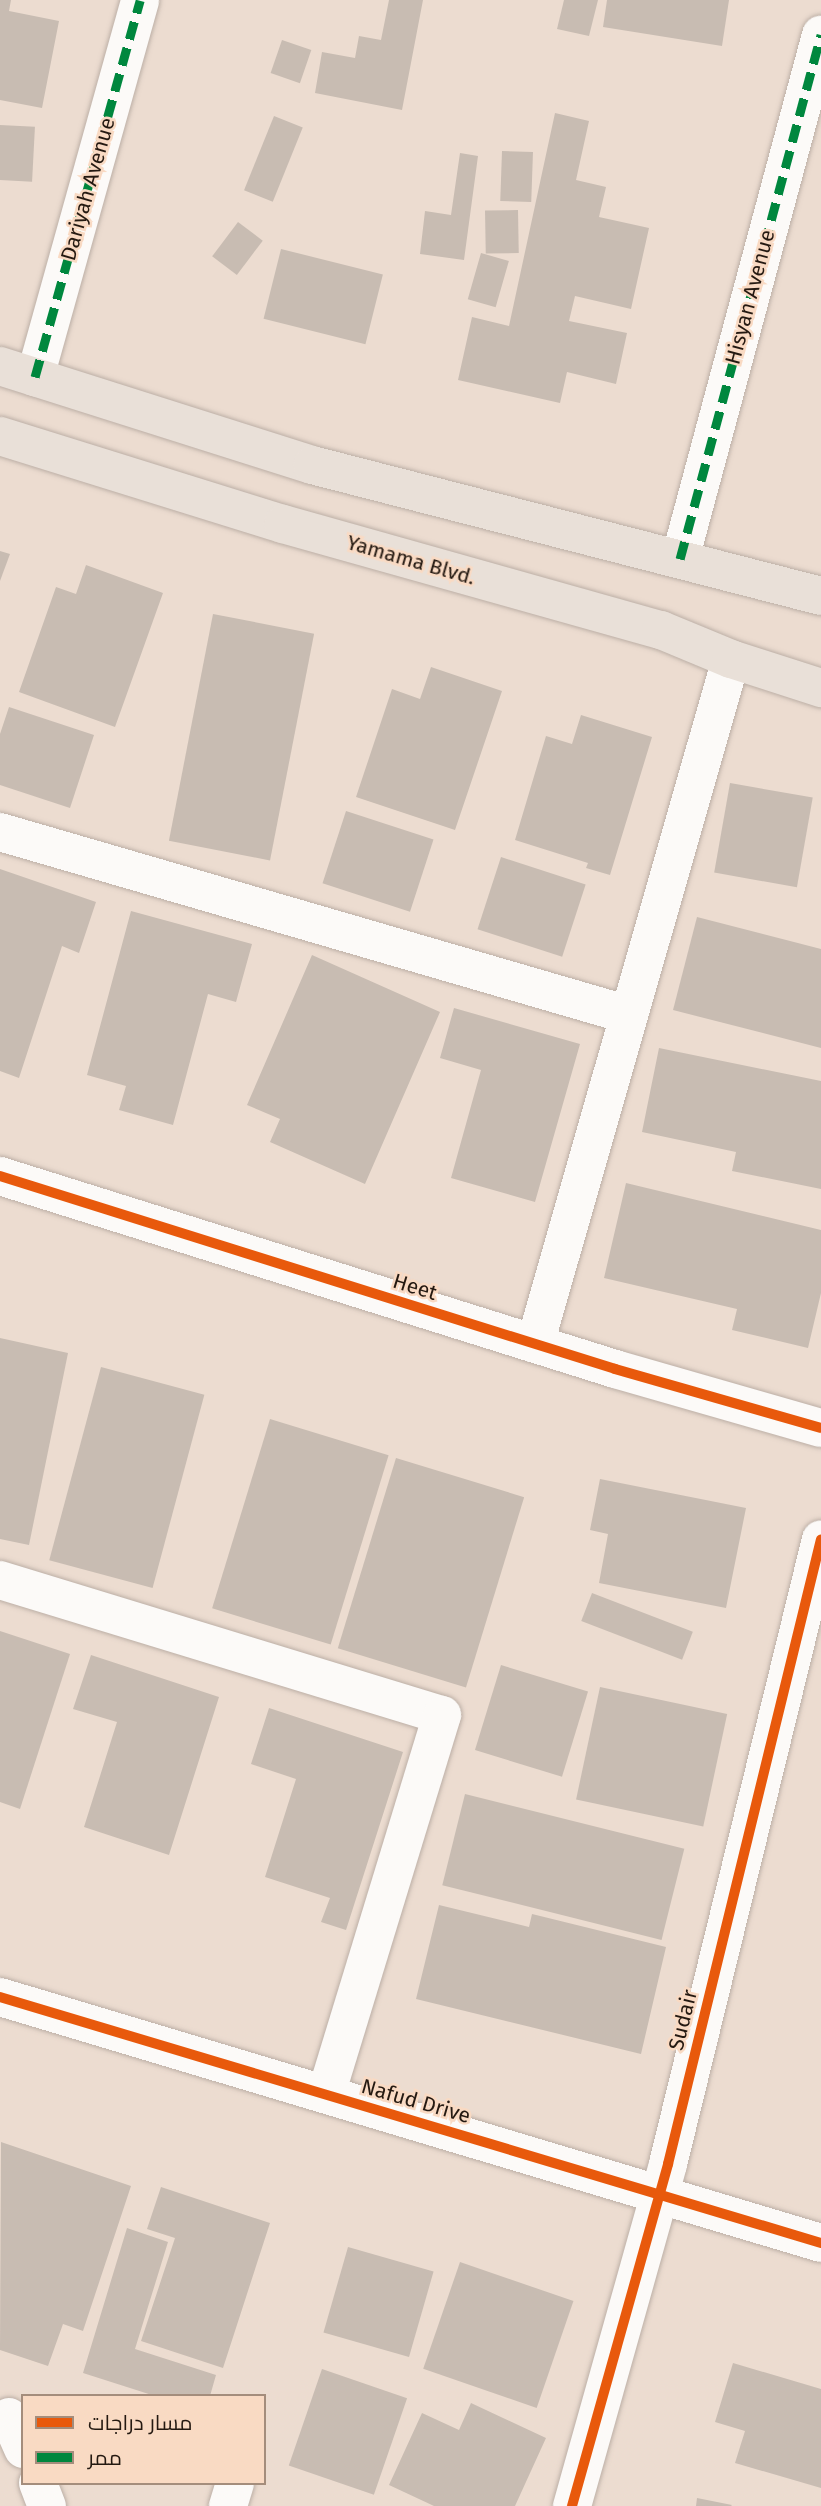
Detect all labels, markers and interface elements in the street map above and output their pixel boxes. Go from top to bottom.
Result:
street label: Dariyah Avenue [56,115,120,263]
street label: Hisyan Avenue [720,227,780,367]
street label: Yamama Blvd. [344,530,478,590]
street label: Heet [390,1268,440,1306]
street label: Sudair [663,1987,703,2053]
street label: Nafud Drive [359,2073,473,2129]
legend [21,2394,266,2485]
text: مسار دراجات [88,2410,193,2436]
text: ممر [88,2445,122,2471]

